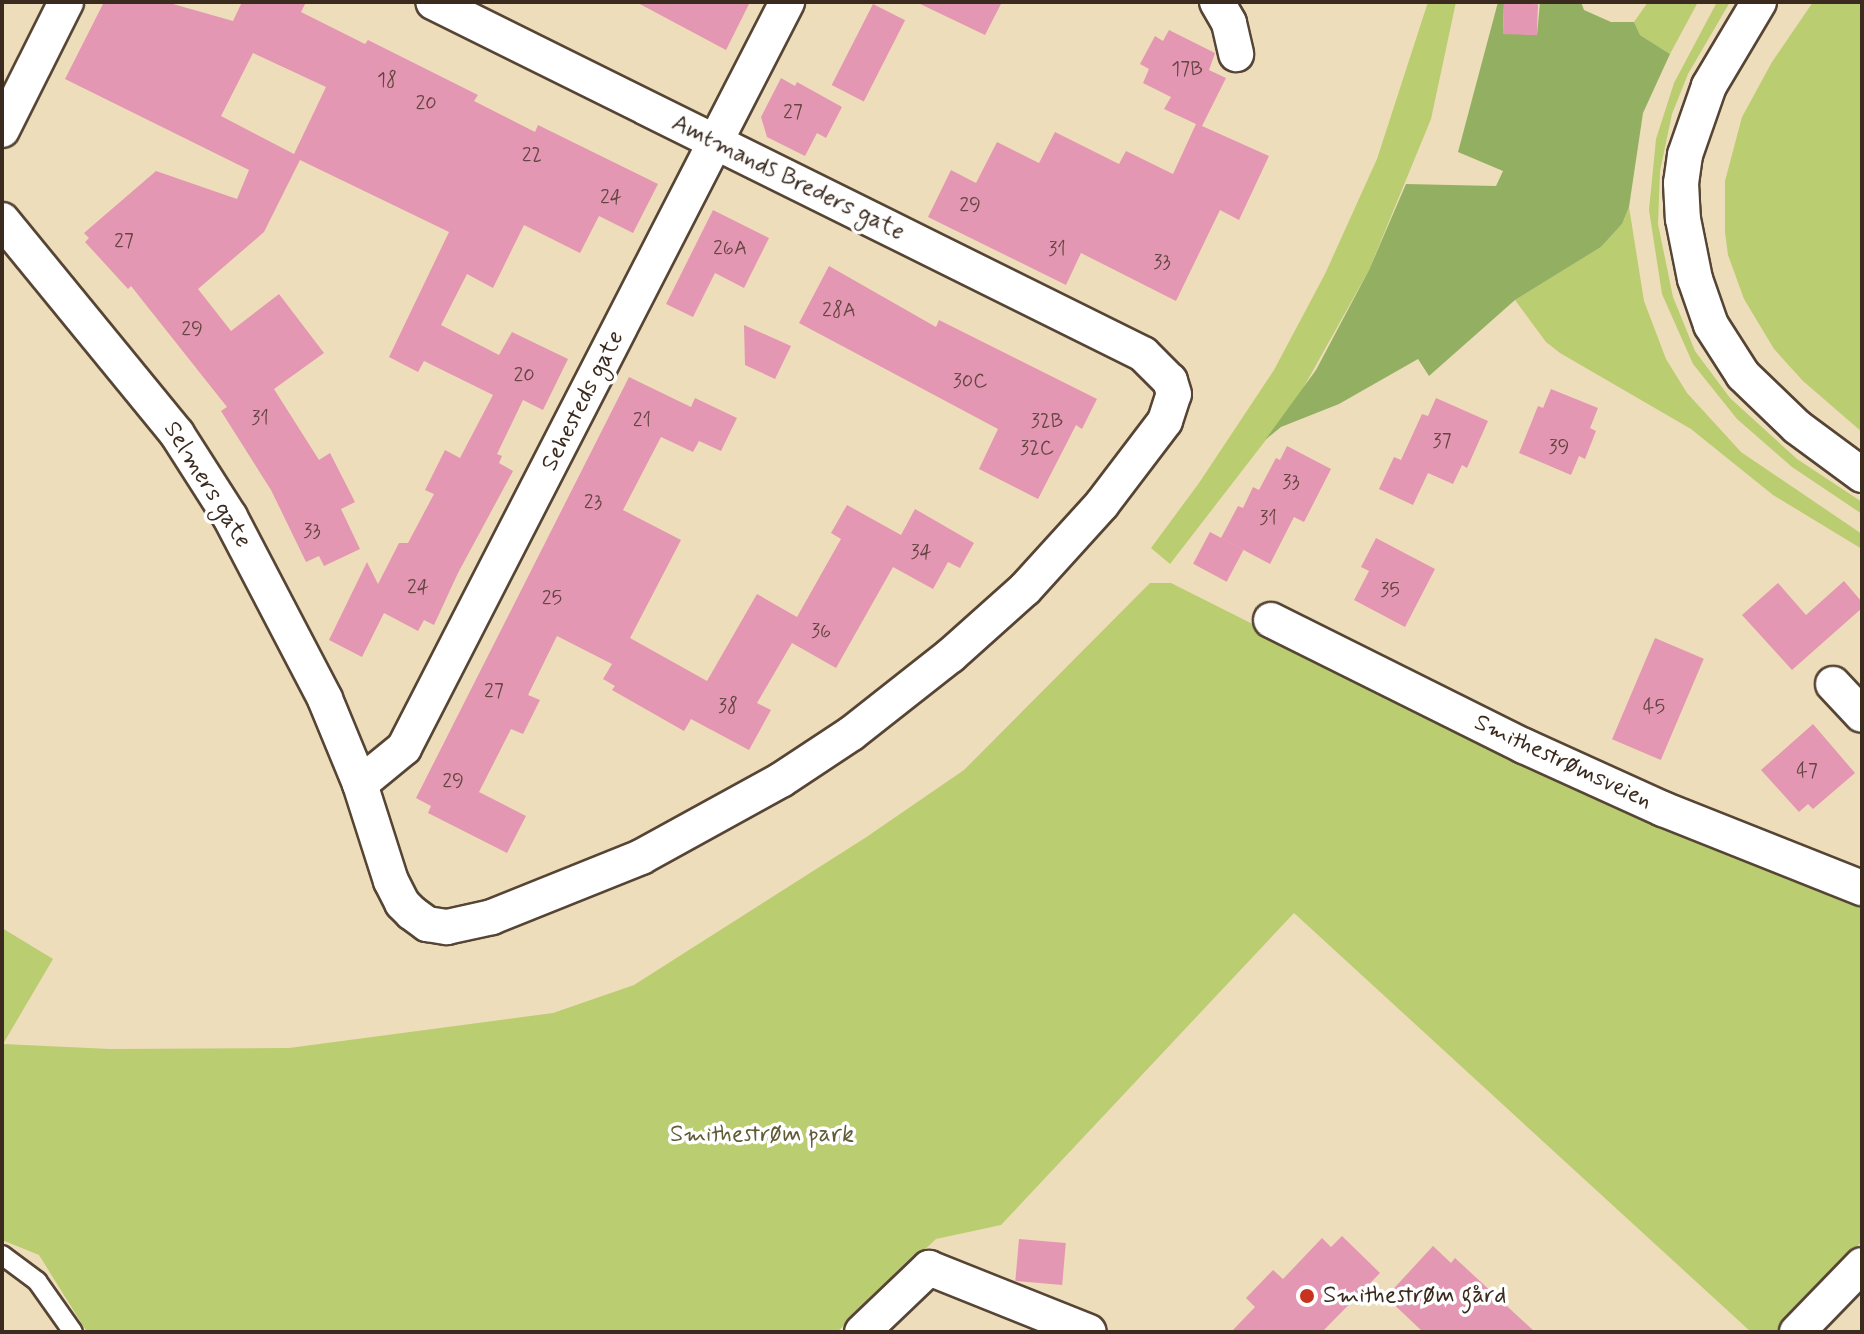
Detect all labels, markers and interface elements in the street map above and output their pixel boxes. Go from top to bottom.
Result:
house number: 17B [1171,57,1203,81]
house number: 18 [377,68,397,92]
house number: 20 [415,91,437,115]
house number: 27 [783,100,803,124]
street label: Amtmands Breders gate [670,111,906,245]
house number: 22 [522,143,542,167]
house number: 24 [600,185,622,209]
house number: 29 [959,193,981,217]
house number: 27 [114,229,134,253]
house number: 26A [713,236,747,260]
house number: 31 [1048,237,1066,261]
house number: 33 [1153,250,1171,274]
house number: 28A [822,298,856,322]
house number: 29 [181,317,203,341]
street label: Sehesteds gate [537,329,629,473]
house number: 20 [513,363,535,387]
house number: 30C [953,369,987,393]
house number: 31 [251,406,269,430]
house number: 21 [633,408,651,432]
house number: 32B [1031,409,1063,433]
street label: Selmers gate [159,419,255,551]
house number: 37 [1432,429,1452,453]
house number: 39 [1549,435,1569,459]
house number: 32C [1020,436,1054,460]
house number: 33 [1282,470,1300,494]
house number: 23 [584,490,602,514]
house number: 31 [1259,506,1277,530]
house number: 33 [303,519,321,543]
house number: 34 [910,540,932,564]
house number: 24 [407,575,429,599]
house number: 35 [1380,578,1400,602]
house number: 25 [542,586,562,610]
house number: 36 [811,619,831,643]
house number: 27 [484,679,504,703]
house number: 38 [718,694,738,718]
house number: 45 [1643,695,1665,719]
street label: Smithestrømsveien [1470,708,1656,816]
house number: 47 [1796,759,1818,783]
house number: 29 [442,769,464,793]
park label: Smithestrøm park [671,1121,853,1149]
place label: Smithestrøm gård [1323,1282,1505,1310]
marker: Smithestrøm gård [1298,1287,1316,1305]

